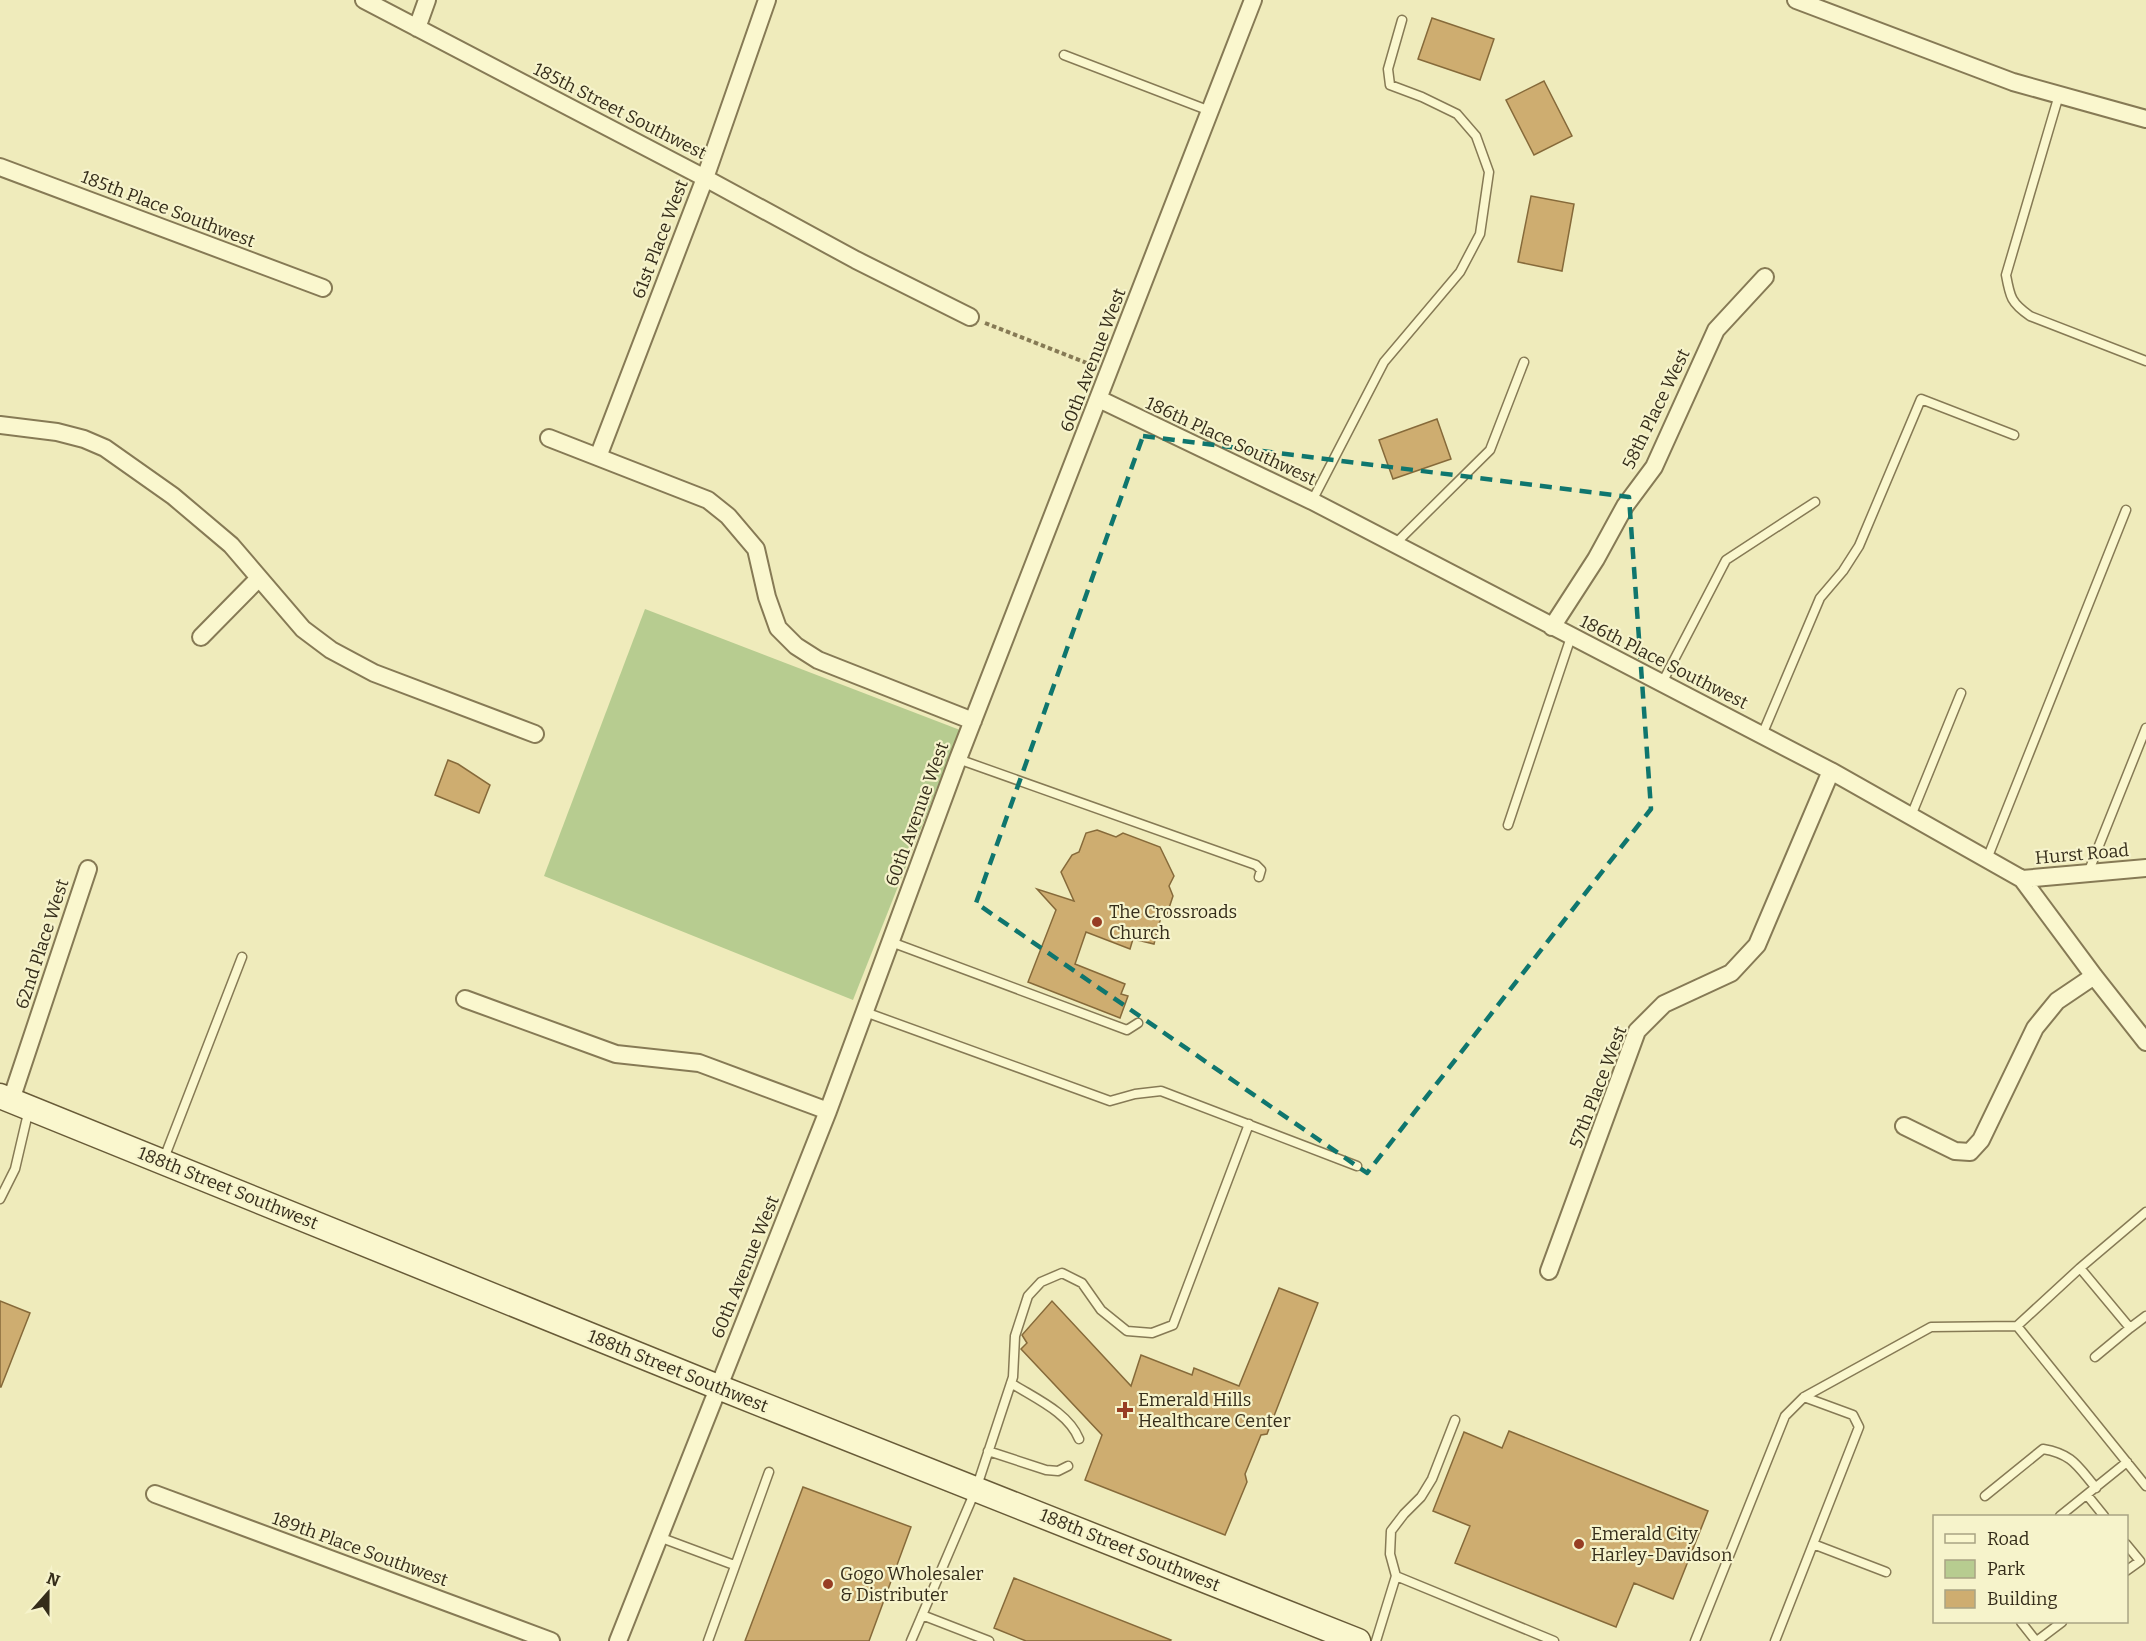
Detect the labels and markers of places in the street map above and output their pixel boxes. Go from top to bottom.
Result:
place label: The Crossroads Church [1109,901,1237,944]
marker: The Crossroads Church [1090,915,1104,929]
place label: Emerald Hills Healthcare Center [1138,1389,1291,1432]
marker: Emerald Hills Healthcare Center [1116,1401,1134,1419]
place label: Emerald City Harley-Davidson [1591,1523,1733,1566]
marker: Emerald City Harley-Davidson [1572,1537,1586,1551]
place label: Gogo Wholesaler & Distributer [840,1563,984,1606]
marker: Gogo Wholesaler & Distributer [821,1577,835,1591]

